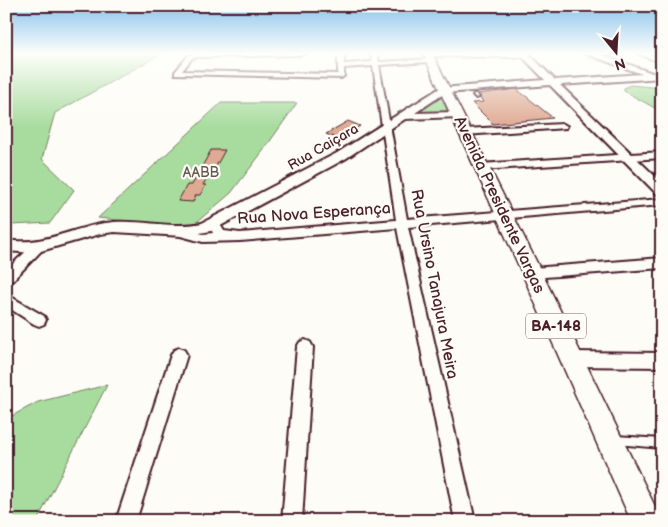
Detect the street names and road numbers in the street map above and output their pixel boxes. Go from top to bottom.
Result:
street label: Avenida Presidente Vargas [450,113,548,297]
street label: Rua Caiçara [285,120,361,174]
street label: Rua Ursino Tanajura Meira [406,187,462,381]
street label: Rua Nova Esperança [237,199,391,229]
road number: BA-148 [526,314,586,338]

